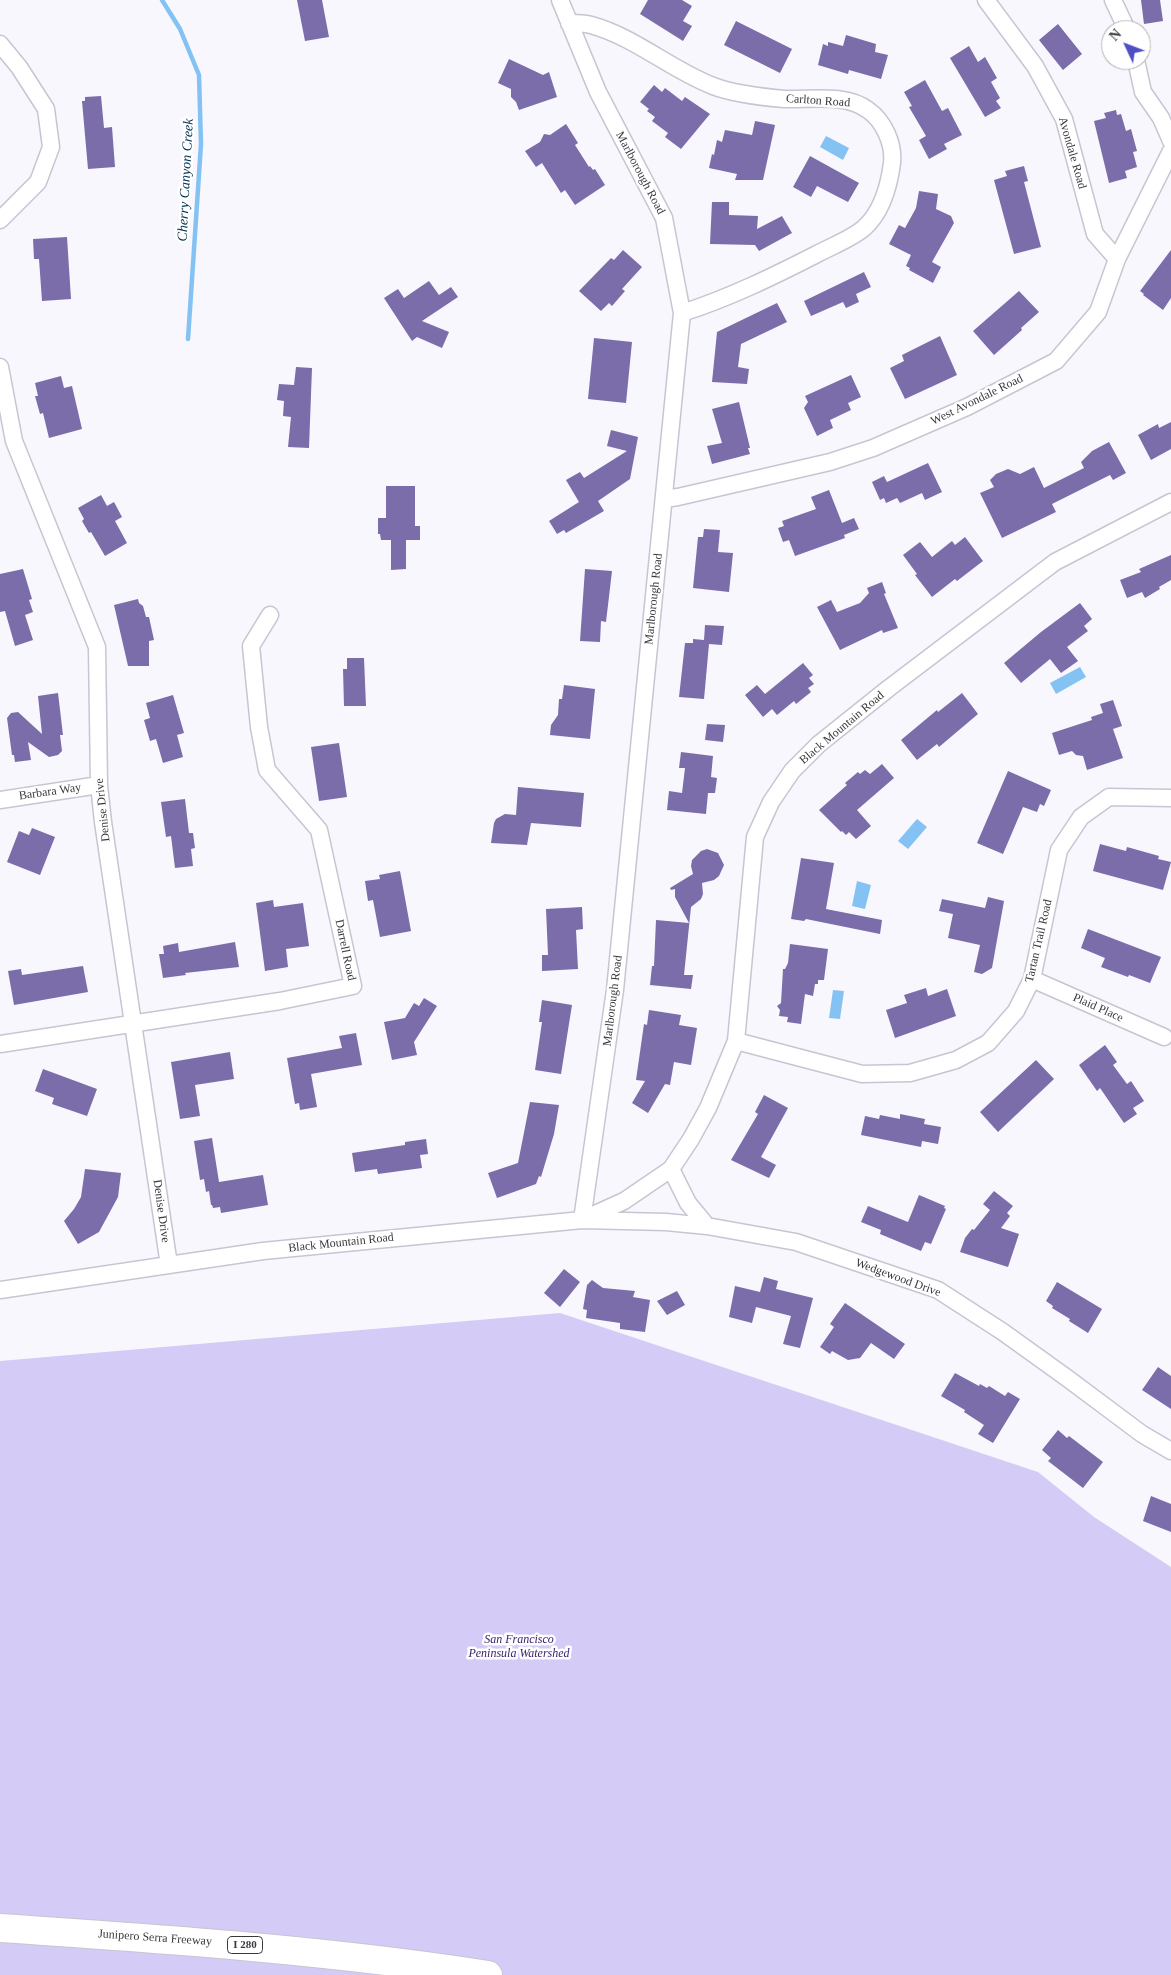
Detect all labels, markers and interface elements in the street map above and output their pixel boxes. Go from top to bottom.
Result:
north arrow [1101,20,1151,70]
text: N [1106,26,1124,44]
street label: Carlton Road [785,92,851,110]
street label: Avondale Road [1055,115,1089,191]
water label: Cherry Canyon Creek [174,118,198,242]
street label: Marlborough Road [612,129,668,217]
street label: West Avondale Road [929,371,1025,429]
street label: Marlborough Road [642,553,666,645]
street label: Black Mountain Road [797,688,887,768]
street label: Denise Drive [93,778,113,842]
street label: Barbara Way [18,781,82,803]
street label: Tartan Trail Road [1022,898,1056,984]
street label: Darrell Road [331,918,359,982]
street label: Marlborough Road [600,955,626,1047]
street label: Plaid Place [1071,991,1125,1025]
street label: Denise Drive [149,1178,173,1244]
street label: Black Mountain Road [288,1230,394,1256]
street label: Wedgewood Drive [853,1256,943,1300]
park label: San Francisco Peninsula Watershed [468,1633,570,1661]
street label: Junipero Serra Freeway [98,1927,212,1949]
road number: I 280 [228,1936,262,1954]

